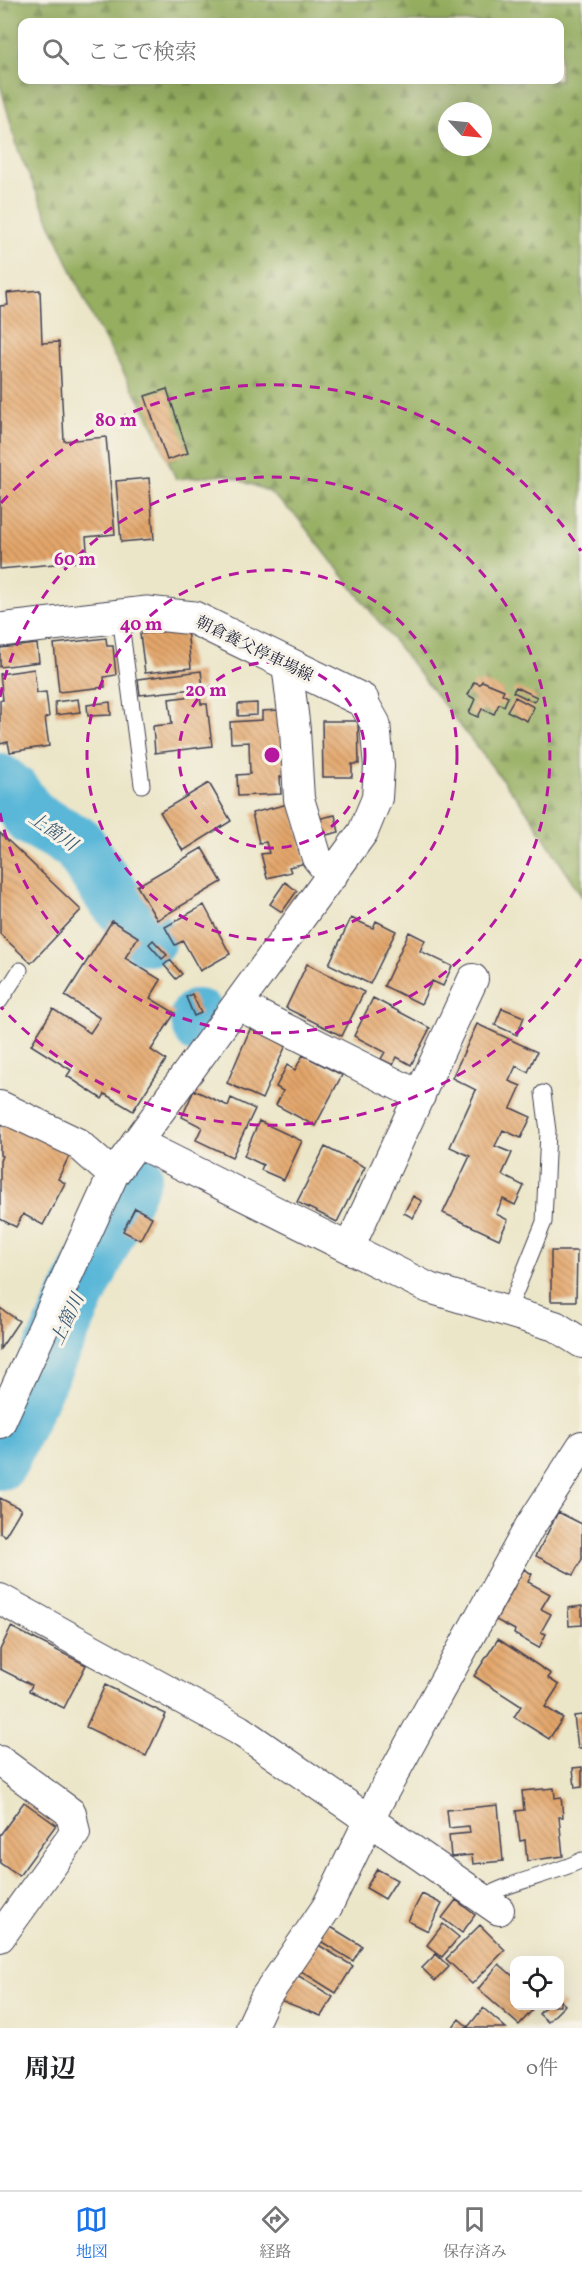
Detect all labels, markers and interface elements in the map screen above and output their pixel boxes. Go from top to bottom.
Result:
search box [18,18,564,84]
icon: search [39,35,72,68]
text: ここで検索 [87,38,197,69]
north arrow [438,102,492,156]
text: 80 m [95,409,137,434]
text: 60 m [54,548,96,573]
street label: 朝倉養父停車場線 [192,612,316,688]
text: 40 m [120,613,162,638]
text: 20 m [185,679,227,704]
centre of rings [262,745,282,765]
water label: 上箇川 [23,807,83,859]
water label: 上箇川 [46,1288,92,1349]
map controls [510,1956,564,2010]
button: locate [510,1956,564,2010]
text: 周辺 [24,2052,76,2088]
text: 0件 [526,2055,558,2083]
tab: 地図 [75,2203,108,2264]
tab: 経路 [259,2203,292,2264]
tab: 保存済み [443,2203,507,2264]

